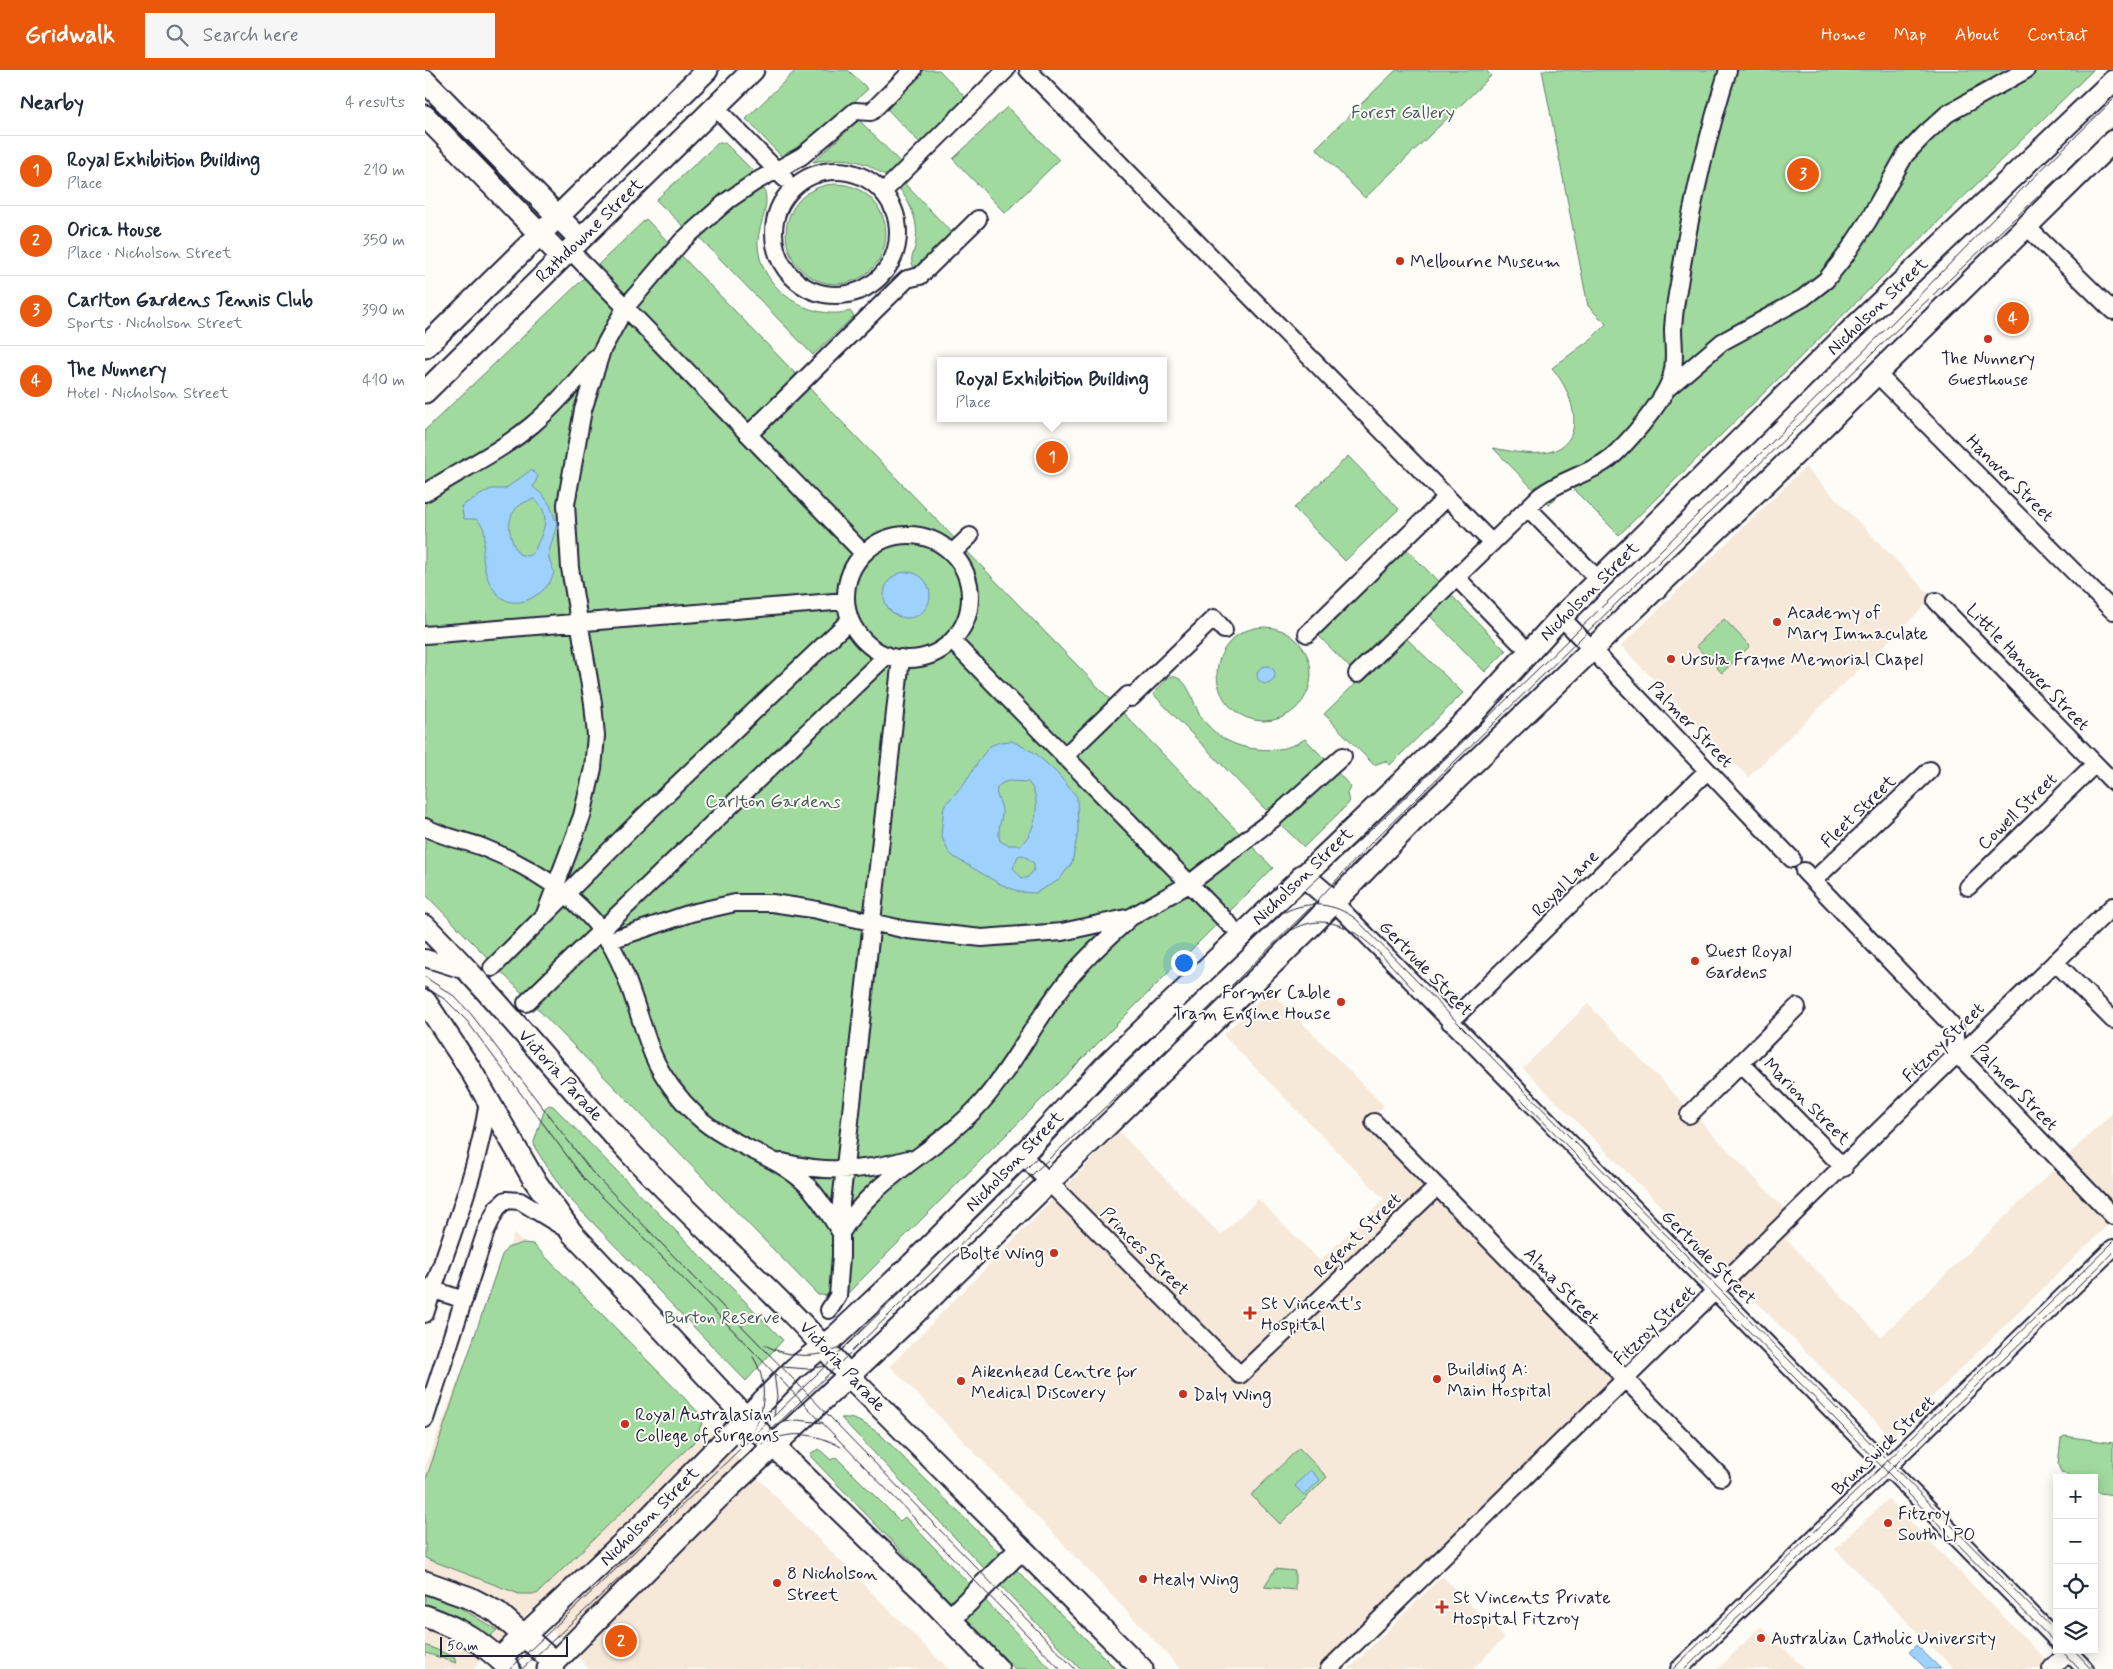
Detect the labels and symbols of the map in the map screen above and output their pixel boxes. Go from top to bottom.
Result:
park label: Forest Gallery [1351,101,1455,125]
pin: 3 [1787,155,1819,193]
street label: Rathdowne Street [531,173,649,288]
place label: Melbourne Museum [1410,250,1561,274]
street label: Nicholson Street [1822,252,1934,361]
marker: Melbourne Museum [1394,255,1406,267]
pin: 4 [1997,299,2029,337]
marker: The Nunnery Guesthouse [1982,333,1994,345]
place label: The Nunnery Guesthouse [1941,347,2035,392]
street label: Hanover Street [1960,430,2059,528]
pin: 1 [1036,438,1068,476]
street label: Nicholson Street [1535,536,1645,647]
street label: Little Hanover Street [1960,599,2095,737]
place label: Academy of Mary Immaculate [1787,601,1928,646]
marker: Academy of Mary Immaculate [1771,616,1783,628]
place label: Ursula Frayne Memorial Chapel [1681,648,1923,672]
marker: Ursula Frayne Memorial Chapel [1665,653,1677,665]
street label: Palmer Street [1643,676,1738,774]
street label: Cowell Street [1973,768,2063,856]
street label: Fleet Street [1816,770,1902,854]
park label: Carlton Gardens [705,790,841,814]
street label: Nicholson Street [1247,822,1359,931]
street label: Royal Lane [1527,845,1604,922]
street label: Gertrude Street [1373,915,1477,1022]
place label: Quest Royal Gardens [1705,940,1792,985]
your location [1171,950,1197,976]
marker: Quest Royal Gardens [1689,955,1701,967]
place label: Former Cable Tram Engine House [1173,981,1331,1028]
marker: Former Cable Tram Engine House [1335,996,1347,1008]
street label: Fitzroy Street [1897,997,1990,1088]
street label: Victoria Parade [512,1024,608,1127]
street label: Palmer Street [1968,1039,2063,1137]
street label: Marion Street [1757,1053,1855,1151]
street label: Nicholson Street [960,1106,1069,1217]
street label: Regent Street [1309,1188,1408,1285]
street label: Princes Street [1095,1202,1194,1301]
street label: Gertrude Street [1656,1205,1761,1310]
place label: Bolte Wing [960,1242,1044,1267]
street label: Alma Street [1518,1243,1604,1331]
marker: Bolte Wing [1048,1247,1060,1259]
street label: Fitzroy Street [1608,1280,1701,1371]
place label: St Vincent's Hospital [1261,1292,1362,1337]
park label: Burton Reserve [664,1306,780,1330]
marker: St Vincent's Hospital [1243,1306,1257,1320]
street label: Victoria Parade [794,1316,891,1418]
place label: Building A: Main Hospital [1447,1358,1551,1403]
place label: Aikenhead Centre for Medical Discovery [971,1360,1138,1405]
marker: Building A: Main Hospital [1431,1373,1443,1385]
marker: Aikenhead Centre for Medical Discovery [955,1375,967,1387]
place label: Daly Wing [1193,1383,1272,1408]
marker: Daly Wing [1177,1388,1189,1400]
street label: Brunswick Street [1827,1390,1941,1501]
place label: Royal Australasian College of Surgeons [635,1403,779,1448]
marker: Royal Australasian College of Surgeons [619,1418,631,1430]
street label: Nicholson Street [595,1461,705,1572]
place label: Fitzroy South LPO [1898,1502,1976,1547]
marker: Fitzroy South LPO [1882,1517,1894,1529]
place label: 8 Nicholson Street [787,1562,877,1607]
place label: Healy Wing [1153,1568,1239,1593]
marker: Healy Wing [1137,1573,1149,1585]
marker: 8 Nicholson Street [771,1577,783,1589]
place label: St Vincents Private Hospital Fitzroy [1453,1586,1611,1631]
marker: St Vincents Private Hospital Fitzroy [1435,1600,1449,1614]
pin: 2 [605,1622,637,1660]
place label: Australian Catholic University [1771,1627,1996,1651]
marker: Australian Catholic University [1755,1632,1767,1644]
scale bar [440,1634,567,1657]

